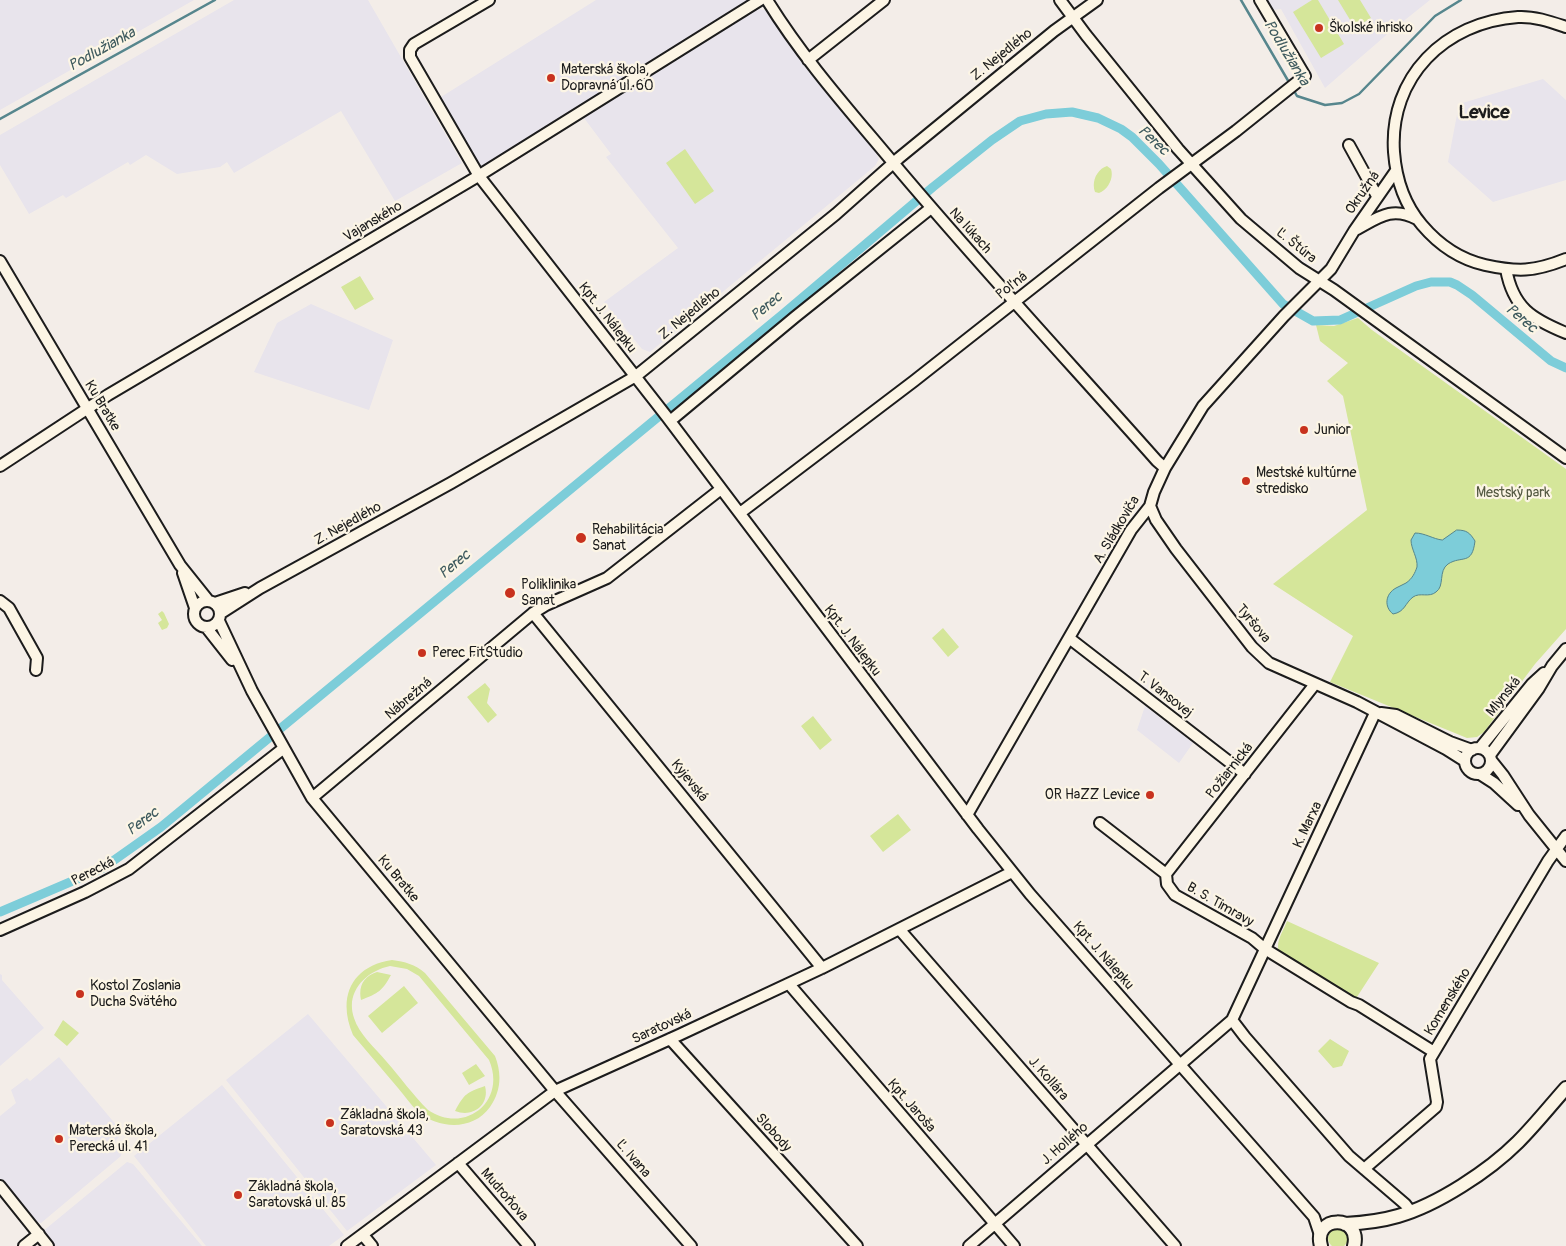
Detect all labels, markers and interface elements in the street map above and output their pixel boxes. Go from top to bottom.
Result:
water label: Podlužianka [1259,17,1313,89]
place label: Školské ihrisko [1329,20,1413,36]
marker: Školské ihrisko [1313,22,1325,34]
water label: Podlužianka [65,24,139,76]
street label: Z. Nejedlého [968,25,1036,85]
place label: Materská škola, Dopravná ul. 60 [561,62,654,94]
marker: Materská škola, Dopravná ul. 60 [545,72,557,84]
district label: Levice [1458,102,1510,124]
water label: Perec [1134,122,1172,160]
street label: Okružná [1342,168,1384,218]
street label: Vajanského [341,198,405,246]
street label: Na lúkach [945,205,995,257]
street label: Ľ. Štúra [1273,225,1319,267]
street label: Poľná [993,269,1031,303]
street label: Kpt. J. Nálepku [574,279,640,357]
street label: Z. Nejedlého [656,284,724,344]
water label: Perec [748,289,786,325]
water label: Perec [1502,301,1540,337]
street label: Ku Bratke [80,378,124,434]
place label: Junior [1314,422,1351,438]
marker: Junior [1298,424,1310,436]
place label: Mestské kultúrne stredisko [1256,465,1356,498]
marker: Mestské kultúrne stredisko [1240,475,1252,487]
park label: Mestský park [1476,485,1550,501]
street label: A. Sládkoviča [1090,493,1144,567]
street label: Z. Nejedlého [312,499,384,549]
place label: Rehabilitácia Sanat [592,522,664,554]
marker: Rehabilitácia Sanat [574,531,588,545]
water label: Perec [436,547,474,583]
place label: Poliklinika Sanat [521,577,576,610]
marker: Poliklinika Sanat [503,586,517,600]
street label: Tyršova [1232,601,1274,647]
street label: Kpt. J. Nálepku [820,602,884,680]
place label: Perec FitStudio [432,645,523,661]
marker: Perec FitStudio [416,647,428,659]
street label: T. Vansovej [1134,668,1196,722]
street label: Nábrežná [382,674,436,724]
street label: Mlynská [1483,674,1525,720]
street label: Požiarnická [1203,740,1257,802]
street label: Kyjevská [667,756,711,806]
place label: OR HaZZ Levice [1045,787,1140,803]
marker: OR HaZZ Levice [1144,789,1156,801]
street label: K. Marxa [1290,799,1326,851]
water label: Perec [123,804,163,840]
street label: Ku Bratke [374,852,422,906]
street label: Perecká [69,854,117,890]
street label: B. S. Timravy [1184,879,1256,931]
street label: Kpt. J. Nálepku [1069,919,1137,993]
street label: Komenského [1421,965,1475,1039]
place label: Kostol Zoslania Ducha Svätého [90,978,181,1010]
marker: Kostol Zoslania Ducha Svätého [74,988,86,1000]
street label: Saratovská [630,1006,694,1048]
street label: J. Kollára [1024,1054,1072,1104]
street label: Kpt. Jaroša [883,1076,939,1136]
place label: Základná škola, Saratovská 43 [340,1107,429,1140]
street label: Slobody [751,1110,795,1156]
marker: Základná škola, Saratovská 43 [324,1117,336,1129]
street label: J. Hollého [1038,1119,1092,1169]
place label: Materská škola, Perecká ul. 41 [69,1123,157,1156]
marker: Materská škola, Perecká ul. 41 [53,1133,65,1145]
street label: Ľ. Ivana [612,1137,654,1181]
street label: Mudroňova [476,1165,532,1225]
place label: Základná škola, Saratovská ul. 85 [248,1179,346,1212]
marker: Základná škola, Saratovská ul. 85 [232,1189,244,1201]

